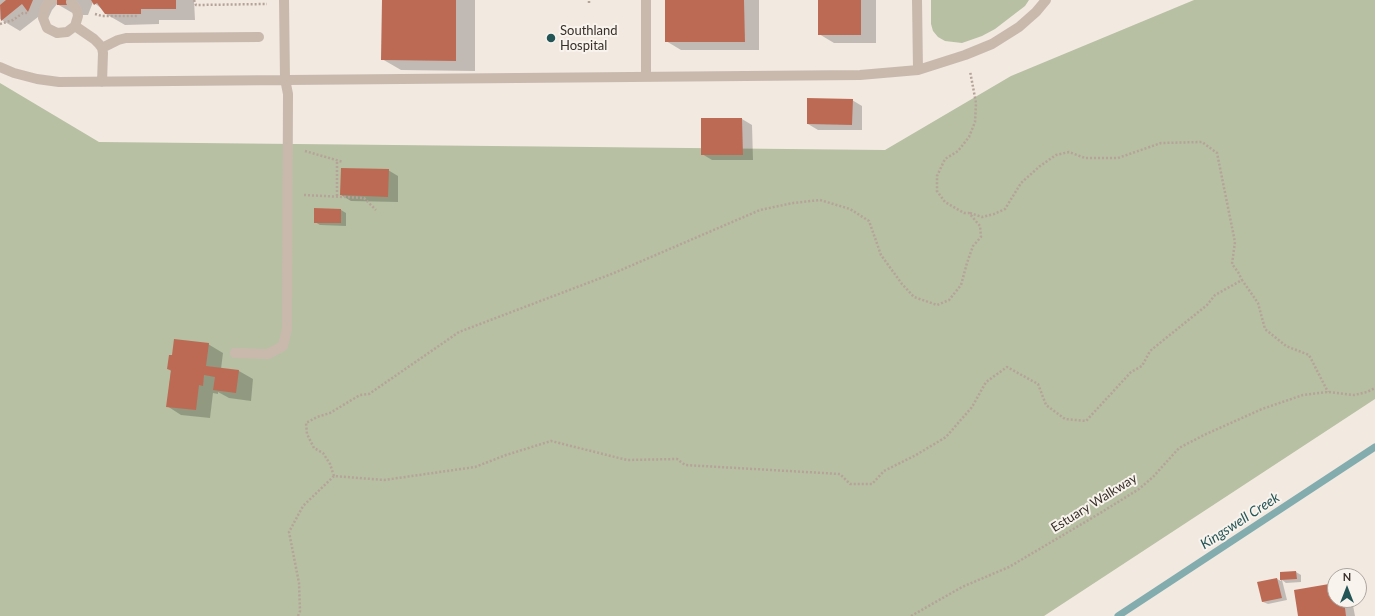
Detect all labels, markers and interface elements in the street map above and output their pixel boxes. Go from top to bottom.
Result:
place label: Southland Hospital [560,23,618,54]
marker: Southland Hospital [545,32,557,44]
street label: Estuary Walkway [1048,470,1140,536]
water label: Kingswell Creek [1197,489,1283,553]
north arrow [1327,568,1367,608]
text: N [1343,570,1351,583]

